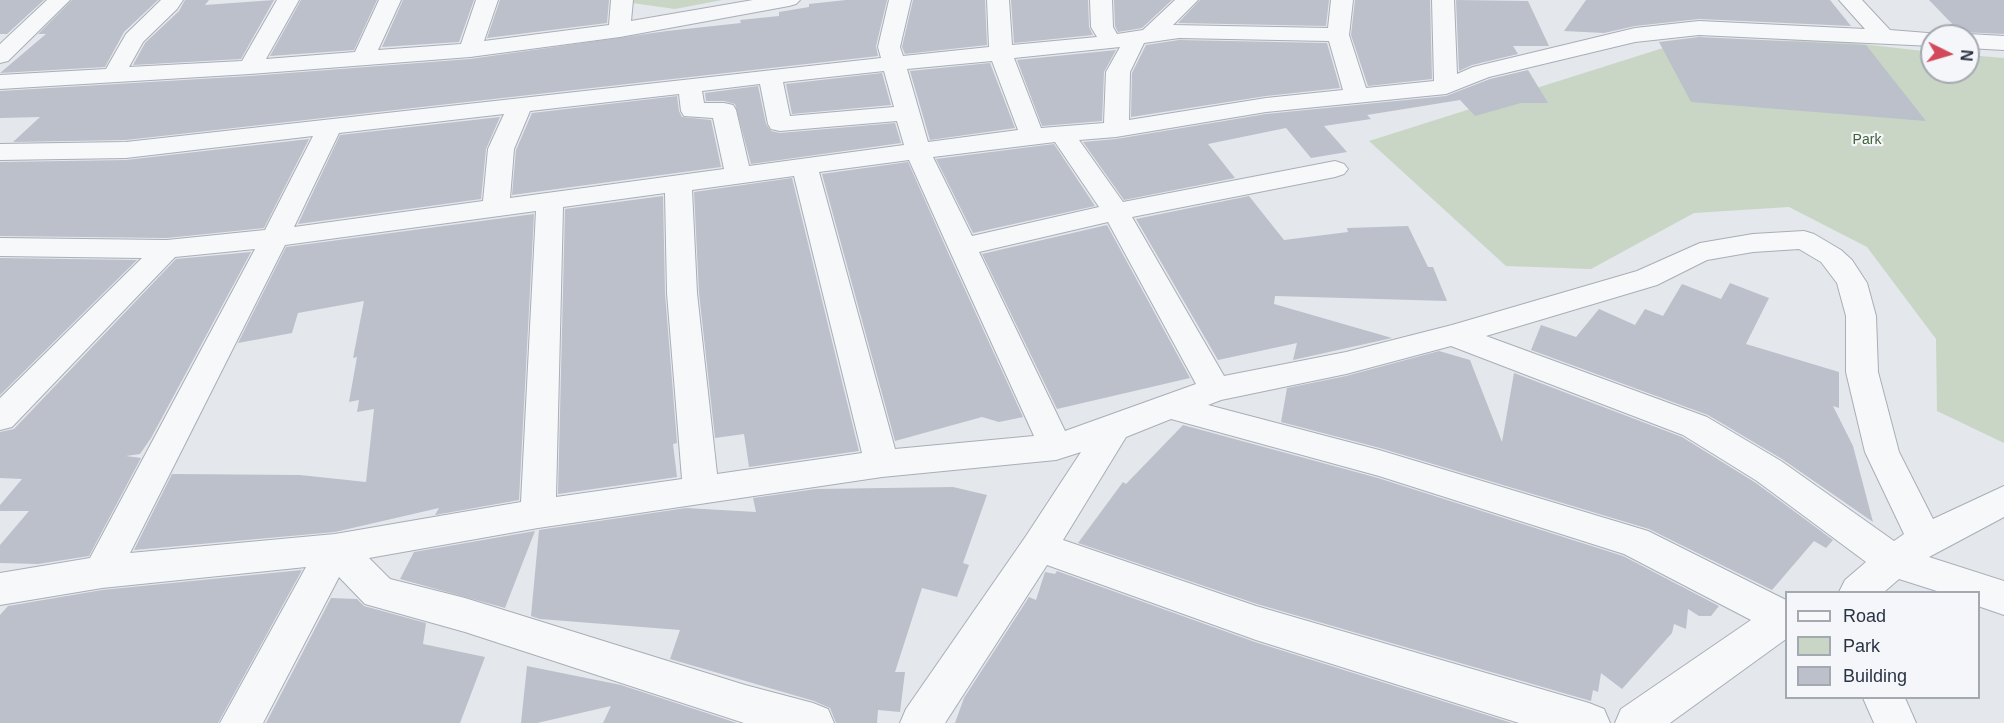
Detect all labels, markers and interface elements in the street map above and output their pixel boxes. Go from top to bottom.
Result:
north arrow [1920,24,1980,84]
text: N [1957,49,1975,62]
park label: Park [1853,132,1881,148]
legend [1785,591,1980,699]
text: Road [1843,606,1886,626]
text: Park [1843,636,1880,656]
text: Building [1843,666,1907,686]

